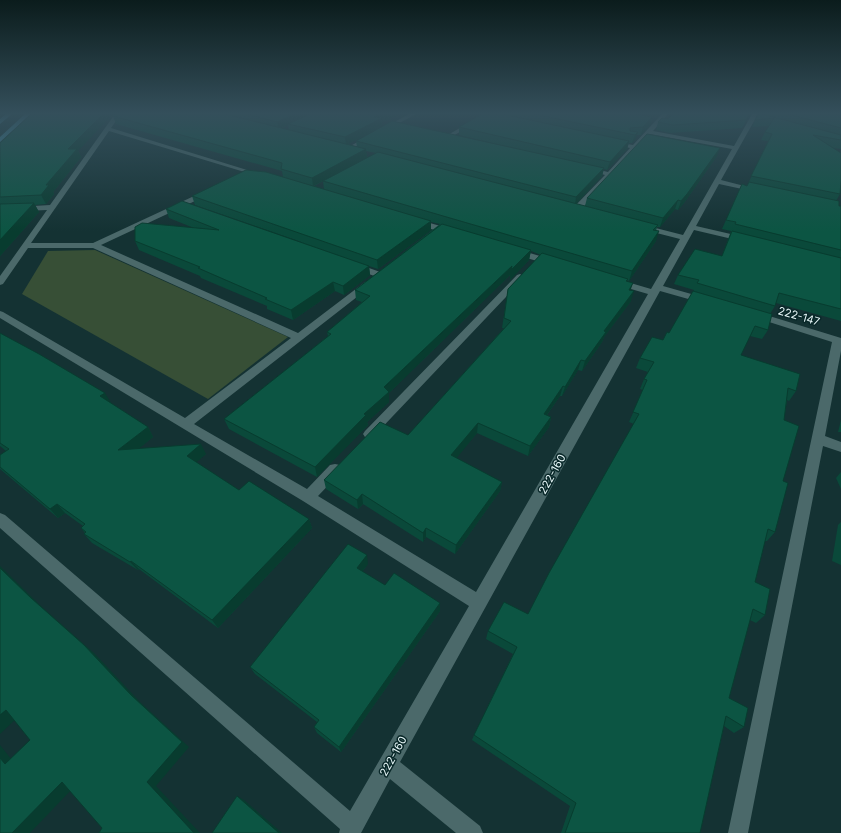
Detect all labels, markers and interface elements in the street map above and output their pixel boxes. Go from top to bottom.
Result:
street label: 222-147 [776,303,822,329]
street label: 222-160 [535,452,569,496]
street label: 222-160 [376,734,410,778]

